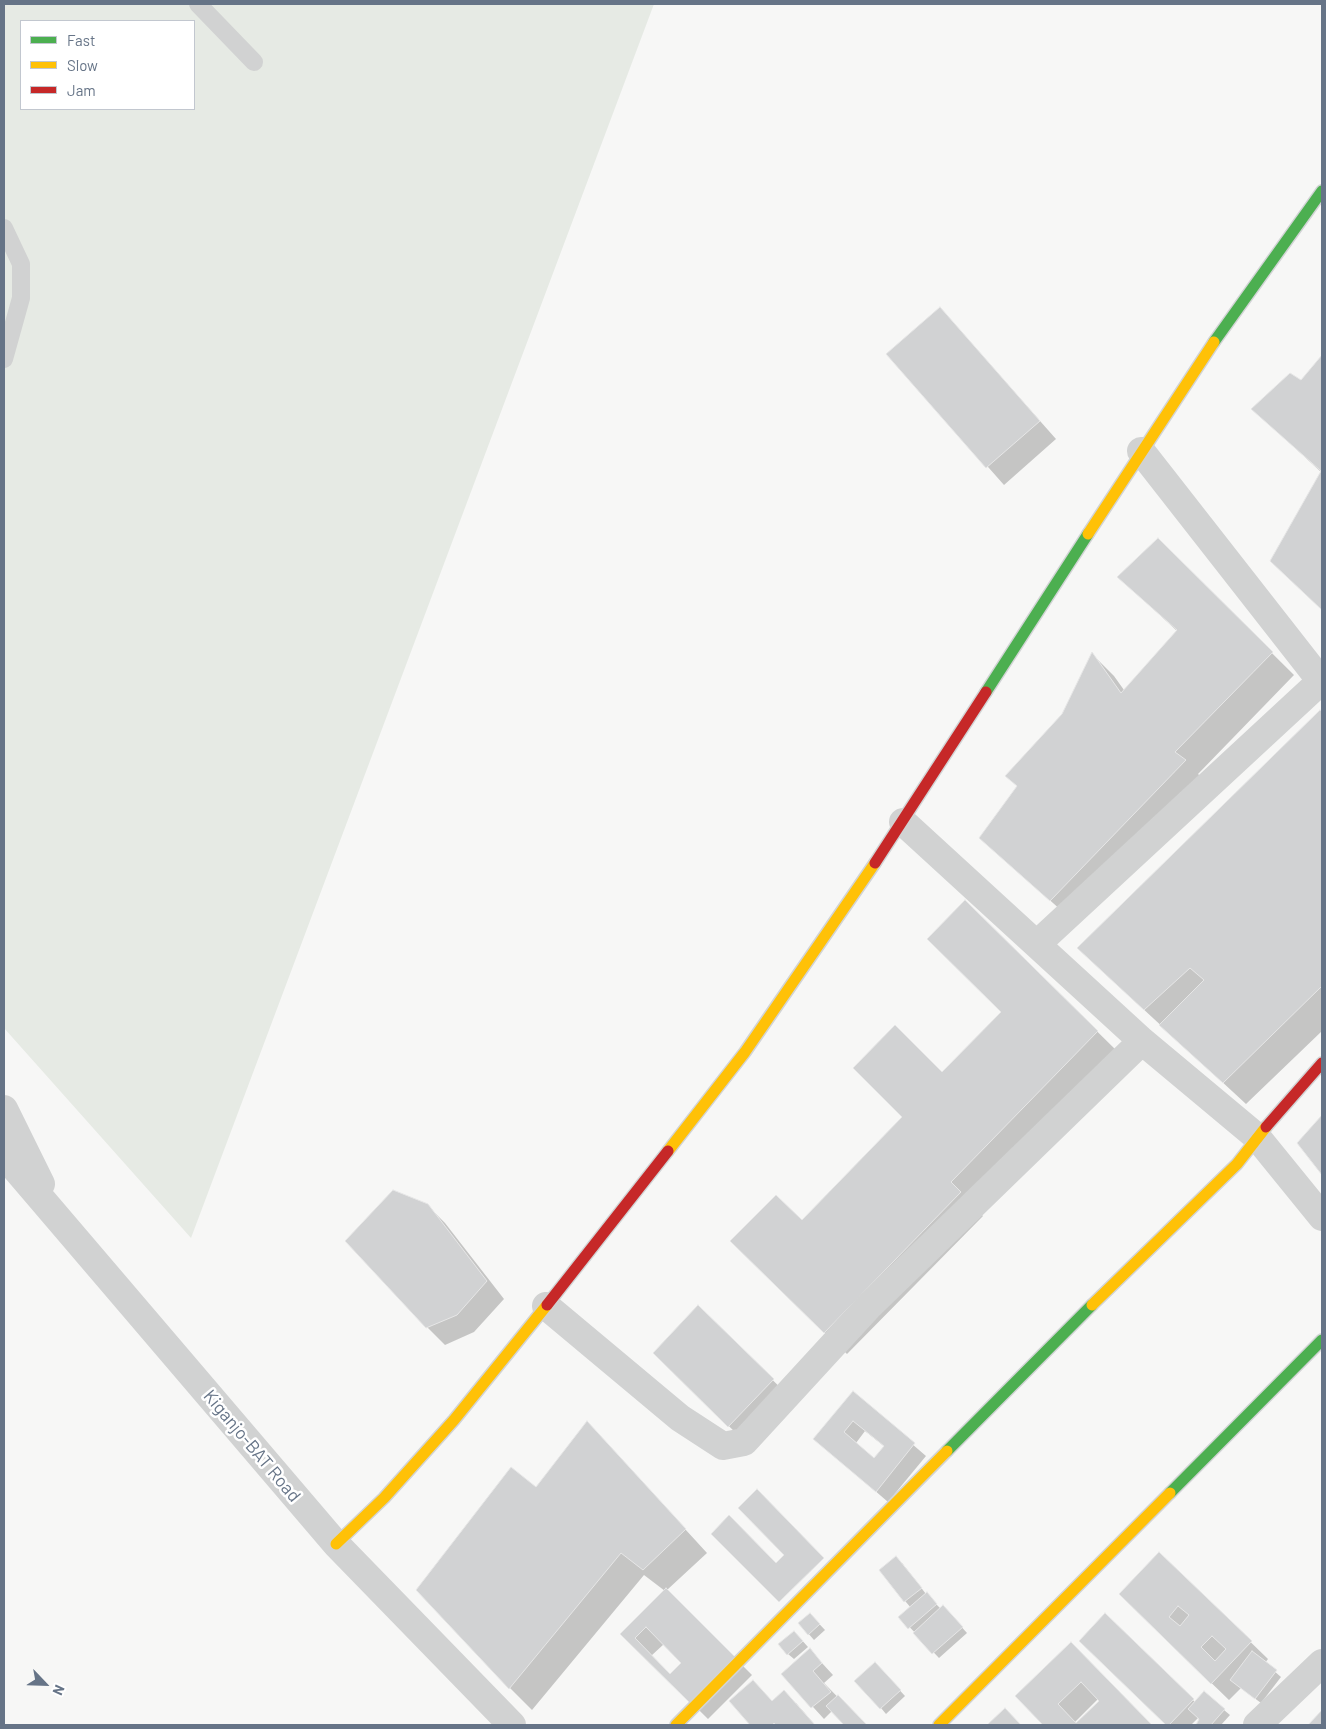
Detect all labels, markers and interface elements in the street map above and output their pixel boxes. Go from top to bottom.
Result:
legend [20,20,195,110]
text: Fast [67,31,95,49]
text: Slow [67,56,98,74]
text: Jam [67,81,96,99]
street label: Kiganjo-BAT Road [199,1386,305,1506]
north arrow [20,1659,70,1709]
text: N [50,1683,69,1698]

